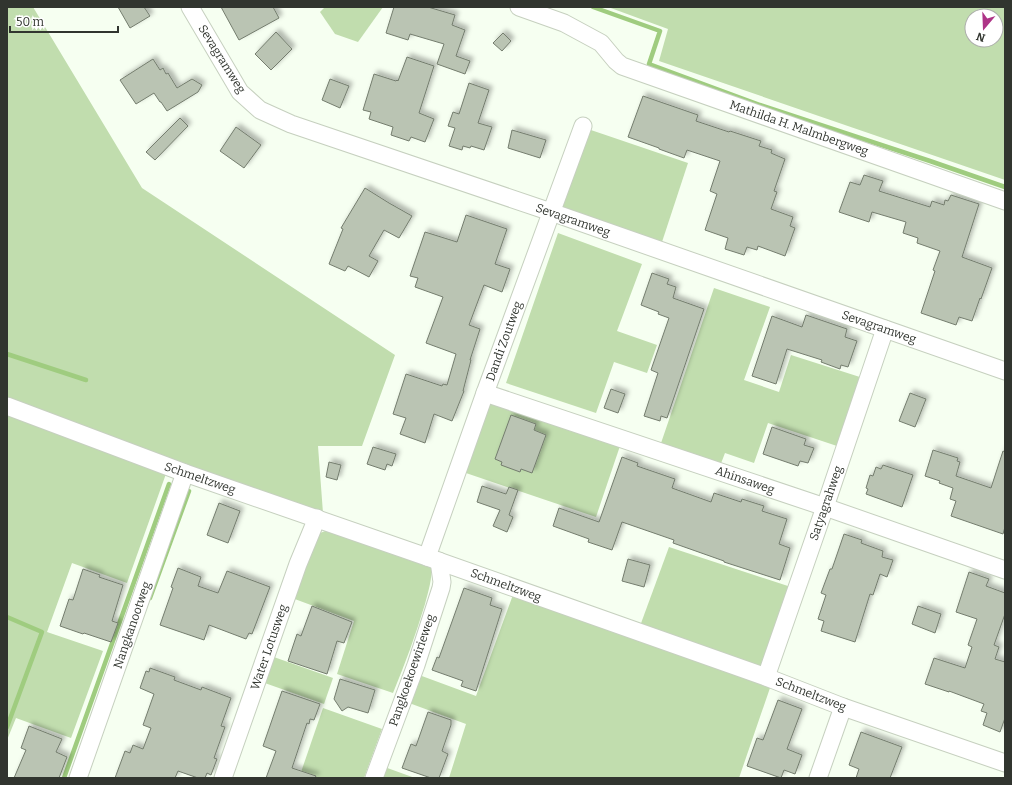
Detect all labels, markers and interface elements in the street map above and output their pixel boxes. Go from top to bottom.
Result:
scale bar [10,8,118,34]
north arrow [964,8,1004,48]
text: 50 m [16,15,45,29]
street label: Sevagramweg [195,22,249,96]
text: N [974,29,987,45]
street label: Mathilda H. Malmbergweg [728,98,871,158]
street label: Sevagramweg [534,201,612,239]
street label: Dandi Zoutweg [483,299,525,383]
street label: Sevagramweg [840,308,918,346]
street label: Schmeltzweg [163,459,238,497]
street label: Ahinsaweg [714,463,777,497]
street label: Satyagrahweg [807,463,845,542]
street label: Schmeltzweg [469,566,544,604]
street label: Nangkanootweg [111,579,154,670]
street label: Water Lotusweg [248,602,290,692]
street label: Pangkoekoewirieweg [386,612,438,728]
street label: Schmeltzweg [774,674,849,714]

